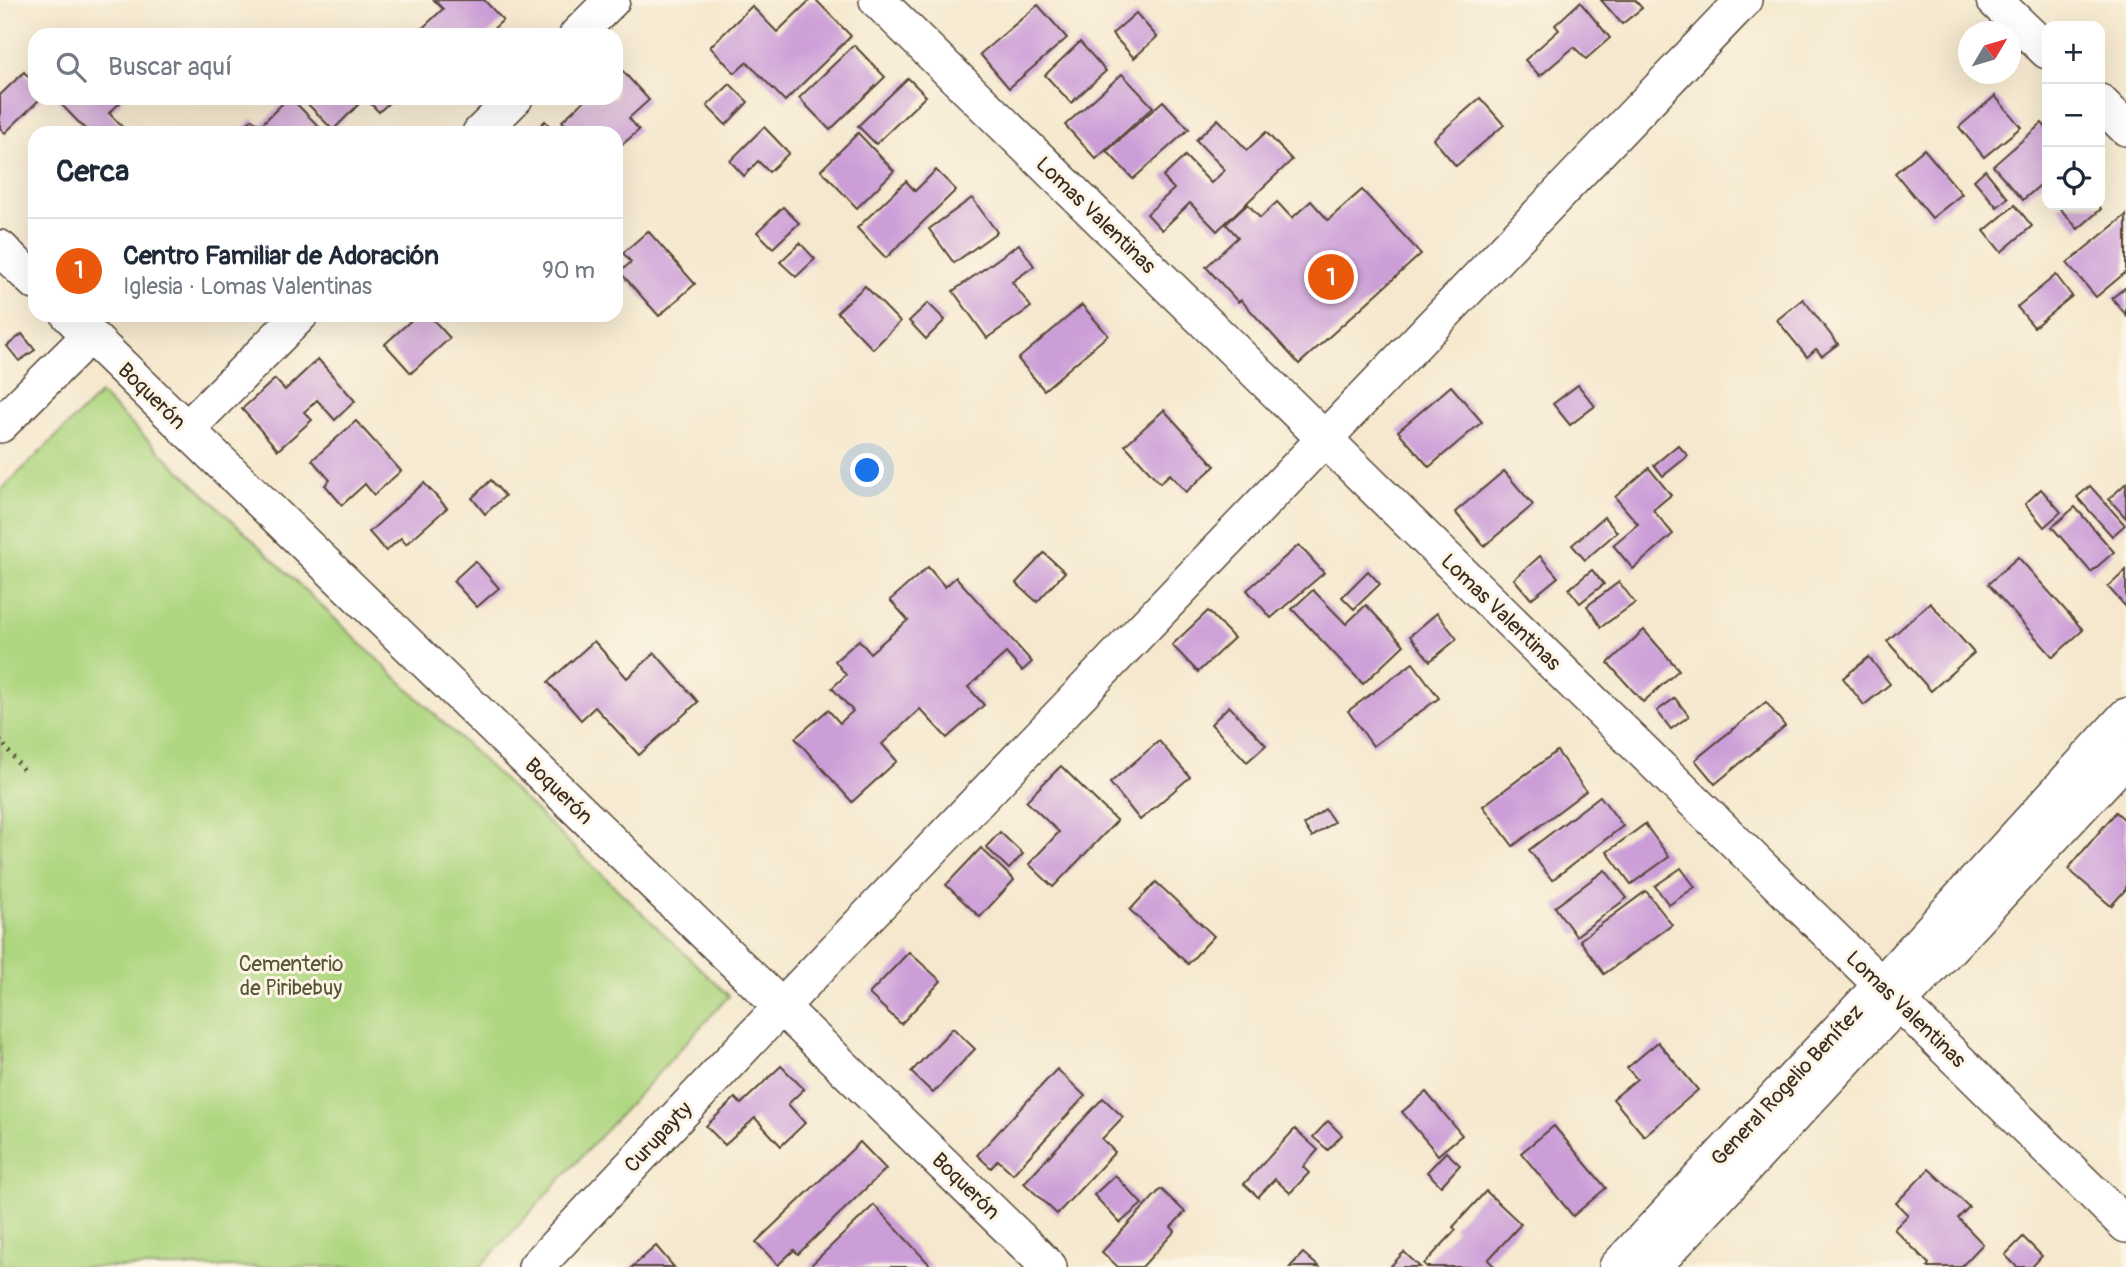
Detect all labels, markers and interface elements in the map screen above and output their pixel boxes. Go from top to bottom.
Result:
north arrow [1958,21,2021,84]
map controls [2042,21,2105,210]
button: + [2042,21,2105,84]
search box [28,28,623,105]
icon: search [52,48,90,86]
text: Buscar aquí [108,51,232,83]
button: − [2042,84,2105,147]
button: locate [2042,147,2105,210]
street label: Lomas Valentinas [1030,151,1162,280]
text: Cerca [56,153,129,190]
text: Centro Familiar de Adoración [123,240,439,272]
pin: 1 [1308,251,1354,303]
text: 1 [75,256,84,285]
text: 90 m [542,256,595,285]
text: Iglesia · Lomas Valentinas [123,272,372,301]
street label: Boquerón [112,357,192,436]
your location [850,453,884,487]
street label: Lomas Valentinas [1435,548,1567,677]
street label: Boquerón [519,752,599,831]
street label: Lomas Valentinas [1840,945,1972,1074]
park label: Cementerio de Piribebuy [239,951,343,1002]
street label: General Rogelio Benítez [1705,999,1869,1172]
street label: Curupayty [619,1096,698,1179]
street label: Boquerón [926,1147,1006,1226]

